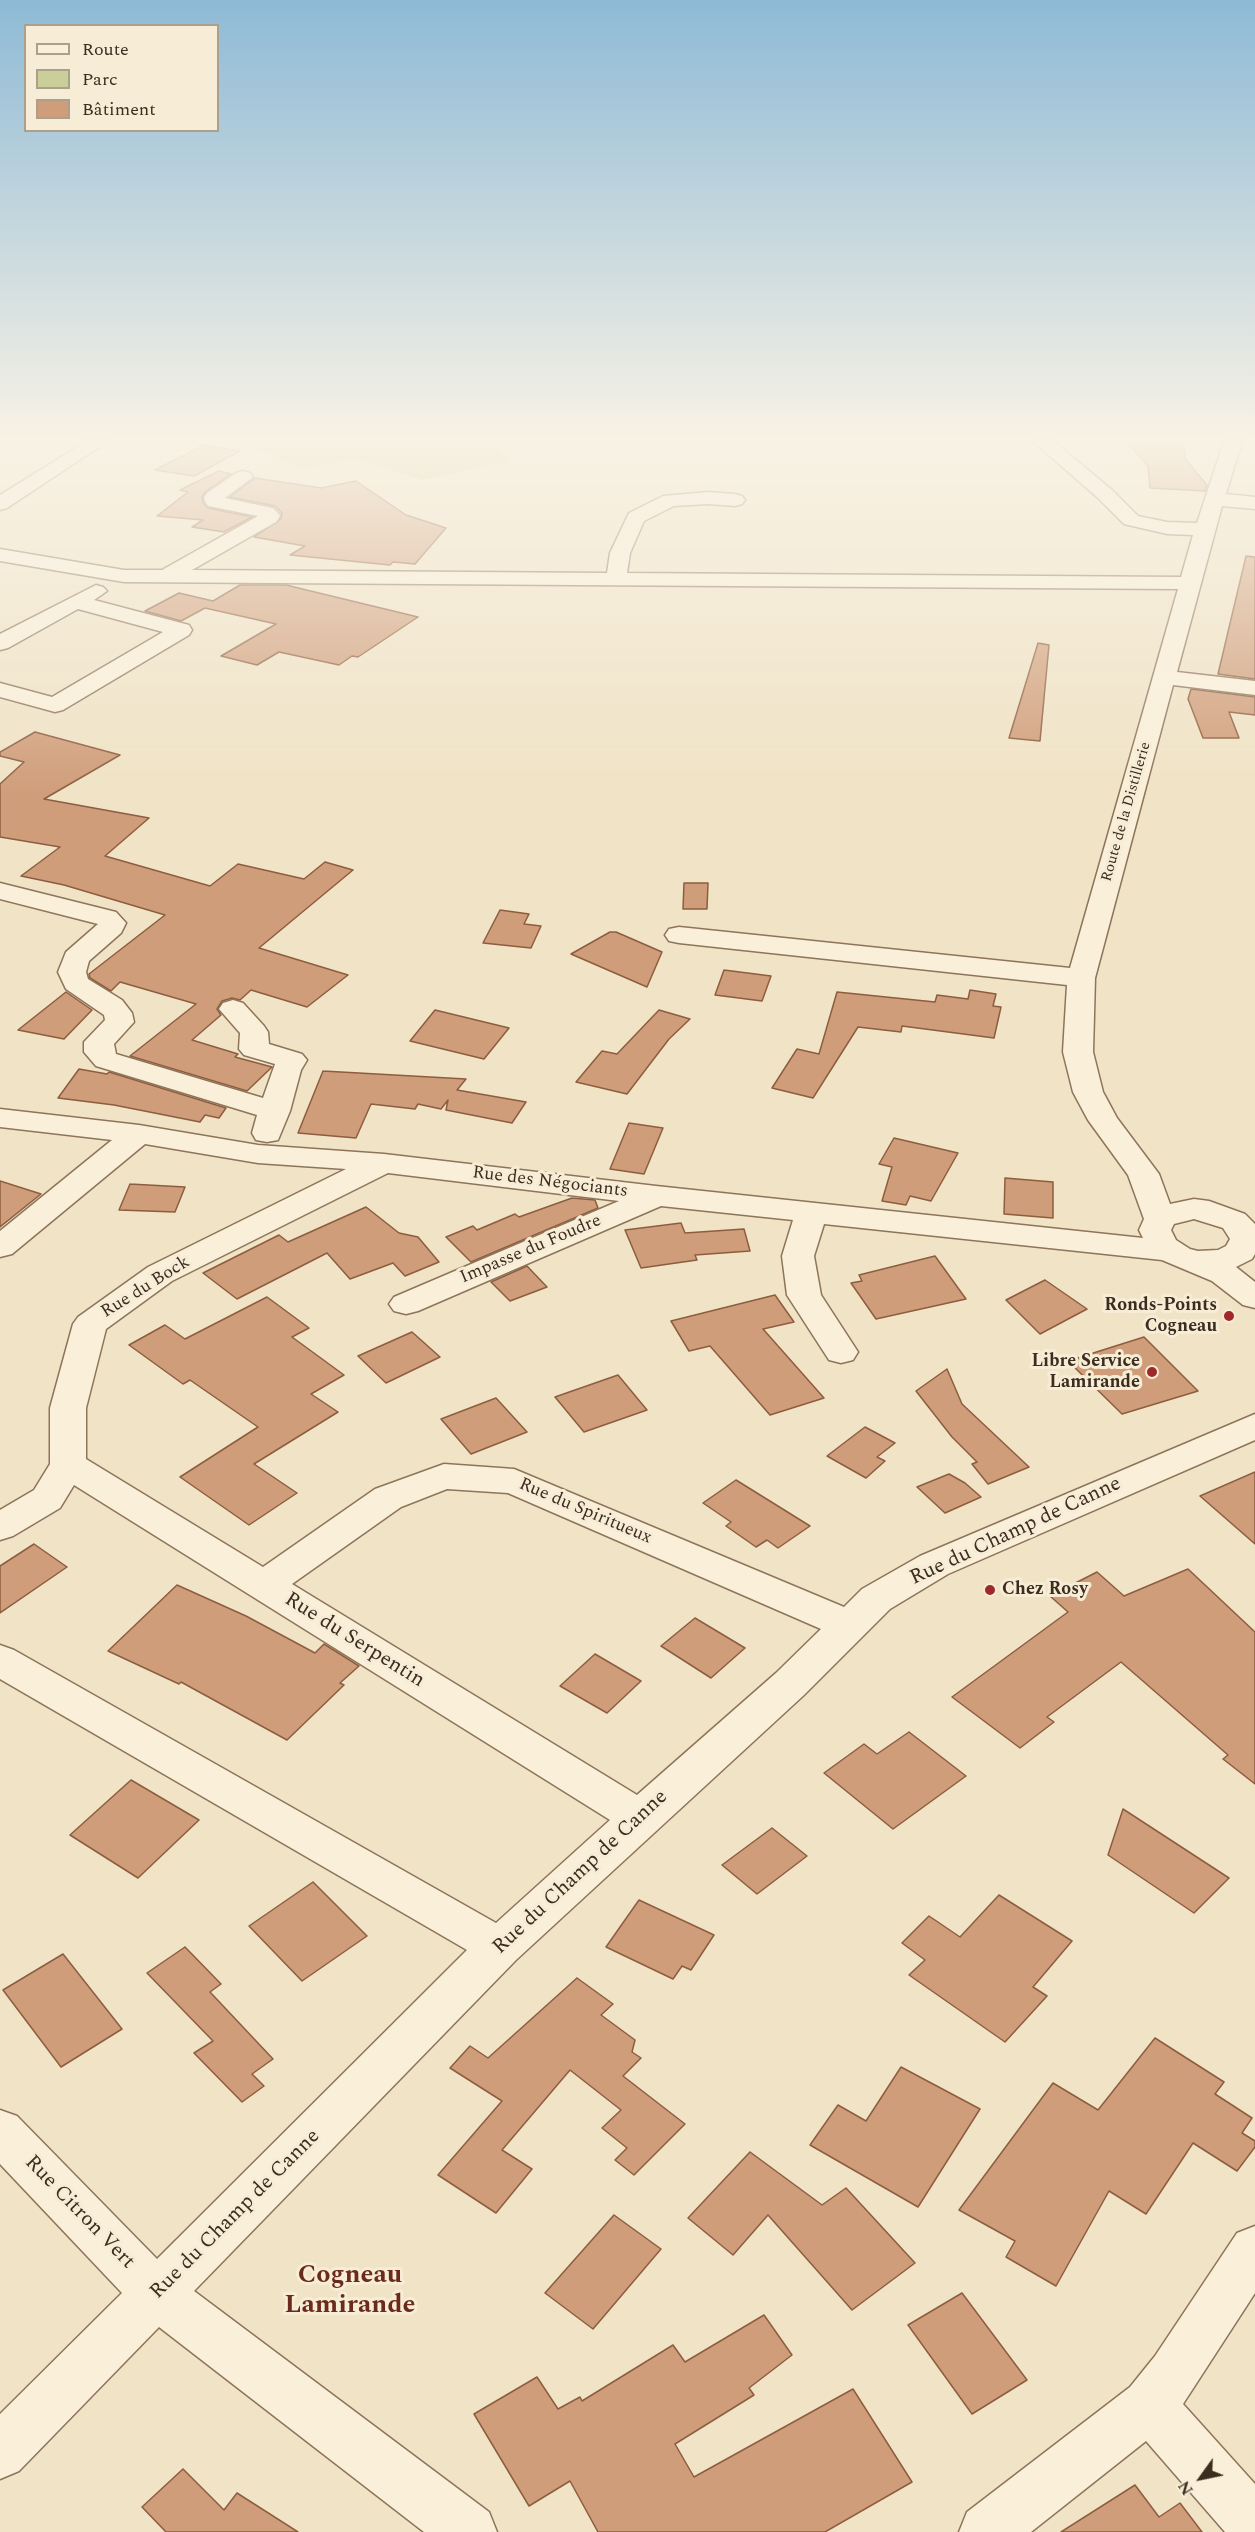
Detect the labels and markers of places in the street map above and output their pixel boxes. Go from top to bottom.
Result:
place label: Ronds-Points Cogneau [1104,1295,1217,1338]
marker: Ronds-Points Cogneau [1222,1309,1236,1323]
place label: Libre Service Lamirande [1031,1351,1140,1394]
marker: Libre Service Lamirande [1145,1365,1159,1379]
place label: Chez Rosy [1002,1579,1088,1601]
marker: Chez Rosy [983,1583,997,1597]

